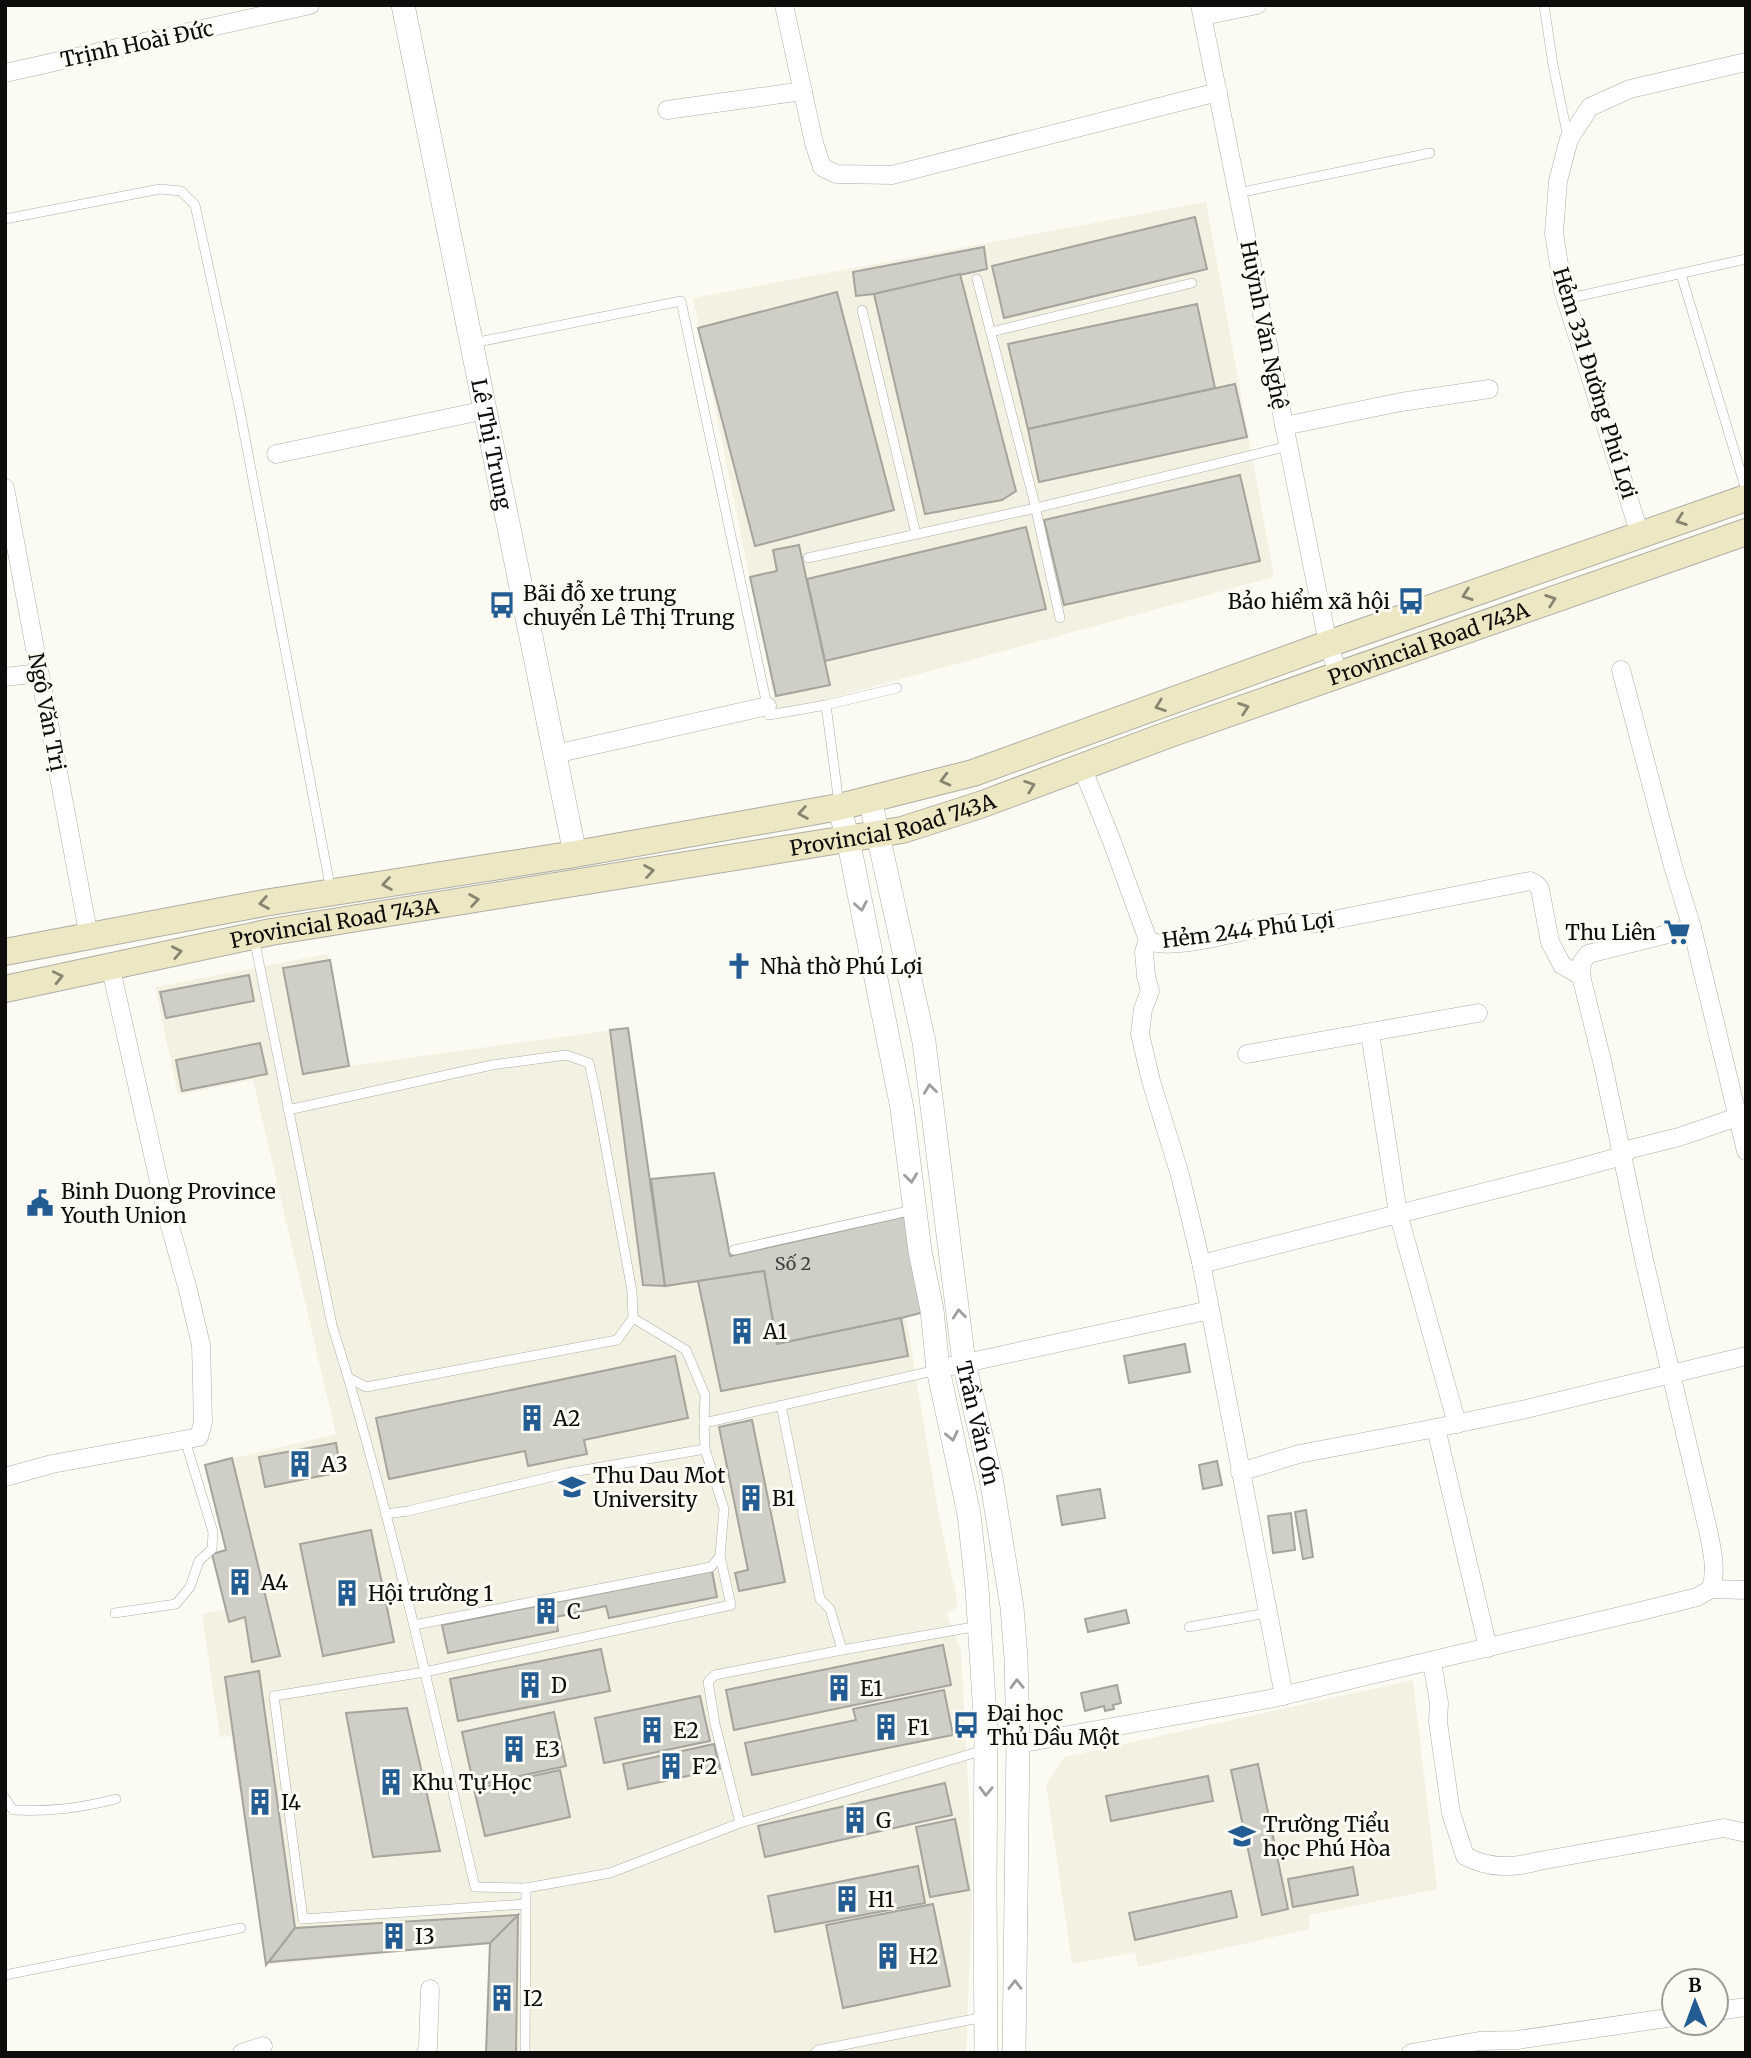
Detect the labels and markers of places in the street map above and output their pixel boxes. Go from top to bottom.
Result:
place label: Bãi đỗ xe trung chuyển Lê Thị Trung [523,579,735,631]
bus stop icon: Bảo hiểm xã hội [1396,586,1426,616]
place label: Bảo hiểm xã hội [1228,587,1390,615]
bus stop icon: Bãi đỗ xe trung chuyển Lê Thị Trung [487,590,517,620]
supermarket icon: Thu Liên [1662,917,1692,947]
place label: Thu Liên [1565,919,1656,946]
church icon: Nhà thờ Phú Lợi [724,951,754,981]
place label: Nhà thờ Phú Lợi [760,953,923,980]
place label: Binh Duong Province Youth Union [60,1178,276,1229]
public building icon: Binh Duong Province Youth Union [25,1188,55,1218]
building icon: A1 [727,1316,757,1346]
place label: A1 [762,1318,787,1345]
building icon: A2 [517,1403,547,1433]
place label: A2 [552,1405,581,1432]
building icon: A3 [285,1449,315,1479]
place label: A3 [320,1451,348,1478]
place label: Thu Dau Mot University [593,1462,725,1513]
school or university icon: Thu Dau Mot University [557,1472,587,1502]
building icon: B1 [736,1483,766,1513]
place label: B1 [772,1485,795,1512]
building icon: A4 [225,1567,255,1597]
place label: A4 [260,1569,288,1596]
building icon: Hội trường 1 [332,1578,362,1608]
place label: Hội trường 1 [368,1580,493,1607]
building icon: C [531,1596,561,1626]
place label: C [567,1598,581,1625]
building icon: D [515,1670,545,1700]
place label: D [551,1672,567,1699]
building icon: E1 [824,1673,854,1703]
place label: E1 [860,1675,883,1702]
place label: Đại học Thủ Dầu Một [987,1700,1119,1751]
bus stop icon: Đại học Thủ Dầu Một [951,1710,981,1740]
building icon: F1 [871,1712,901,1742]
place label: F1 [907,1714,929,1741]
building icon: E2 [637,1715,667,1745]
place label: E2 [673,1717,699,1744]
building icon: E3 [499,1734,529,1764]
place label: E3 [535,1736,560,1763]
building icon: F2 [656,1751,686,1781]
place label: F2 [692,1753,717,1780]
building icon: Khu Tự Học [376,1767,406,1797]
place label: Khu Tự Học [412,1769,532,1796]
building icon: I4 [245,1787,275,1817]
place label: I4 [281,1789,301,1816]
building icon: G [840,1805,870,1835]
place label: G [876,1807,891,1834]
place label: Trường Tiểu học Phú Hòa [1263,1810,1390,1862]
school or university icon: Trường Tiểu học Phú Hòa [1227,1821,1257,1851]
building icon: H1 [832,1884,862,1914]
place label: H1 [868,1886,894,1913]
building icon: I3 [379,1921,409,1951]
place label: I3 [415,1923,435,1950]
building icon: H2 [873,1941,903,1971]
place label: H2 [909,1943,938,1970]
building icon: I2 [487,1983,517,2013]
place label: I2 [523,1985,543,2012]

